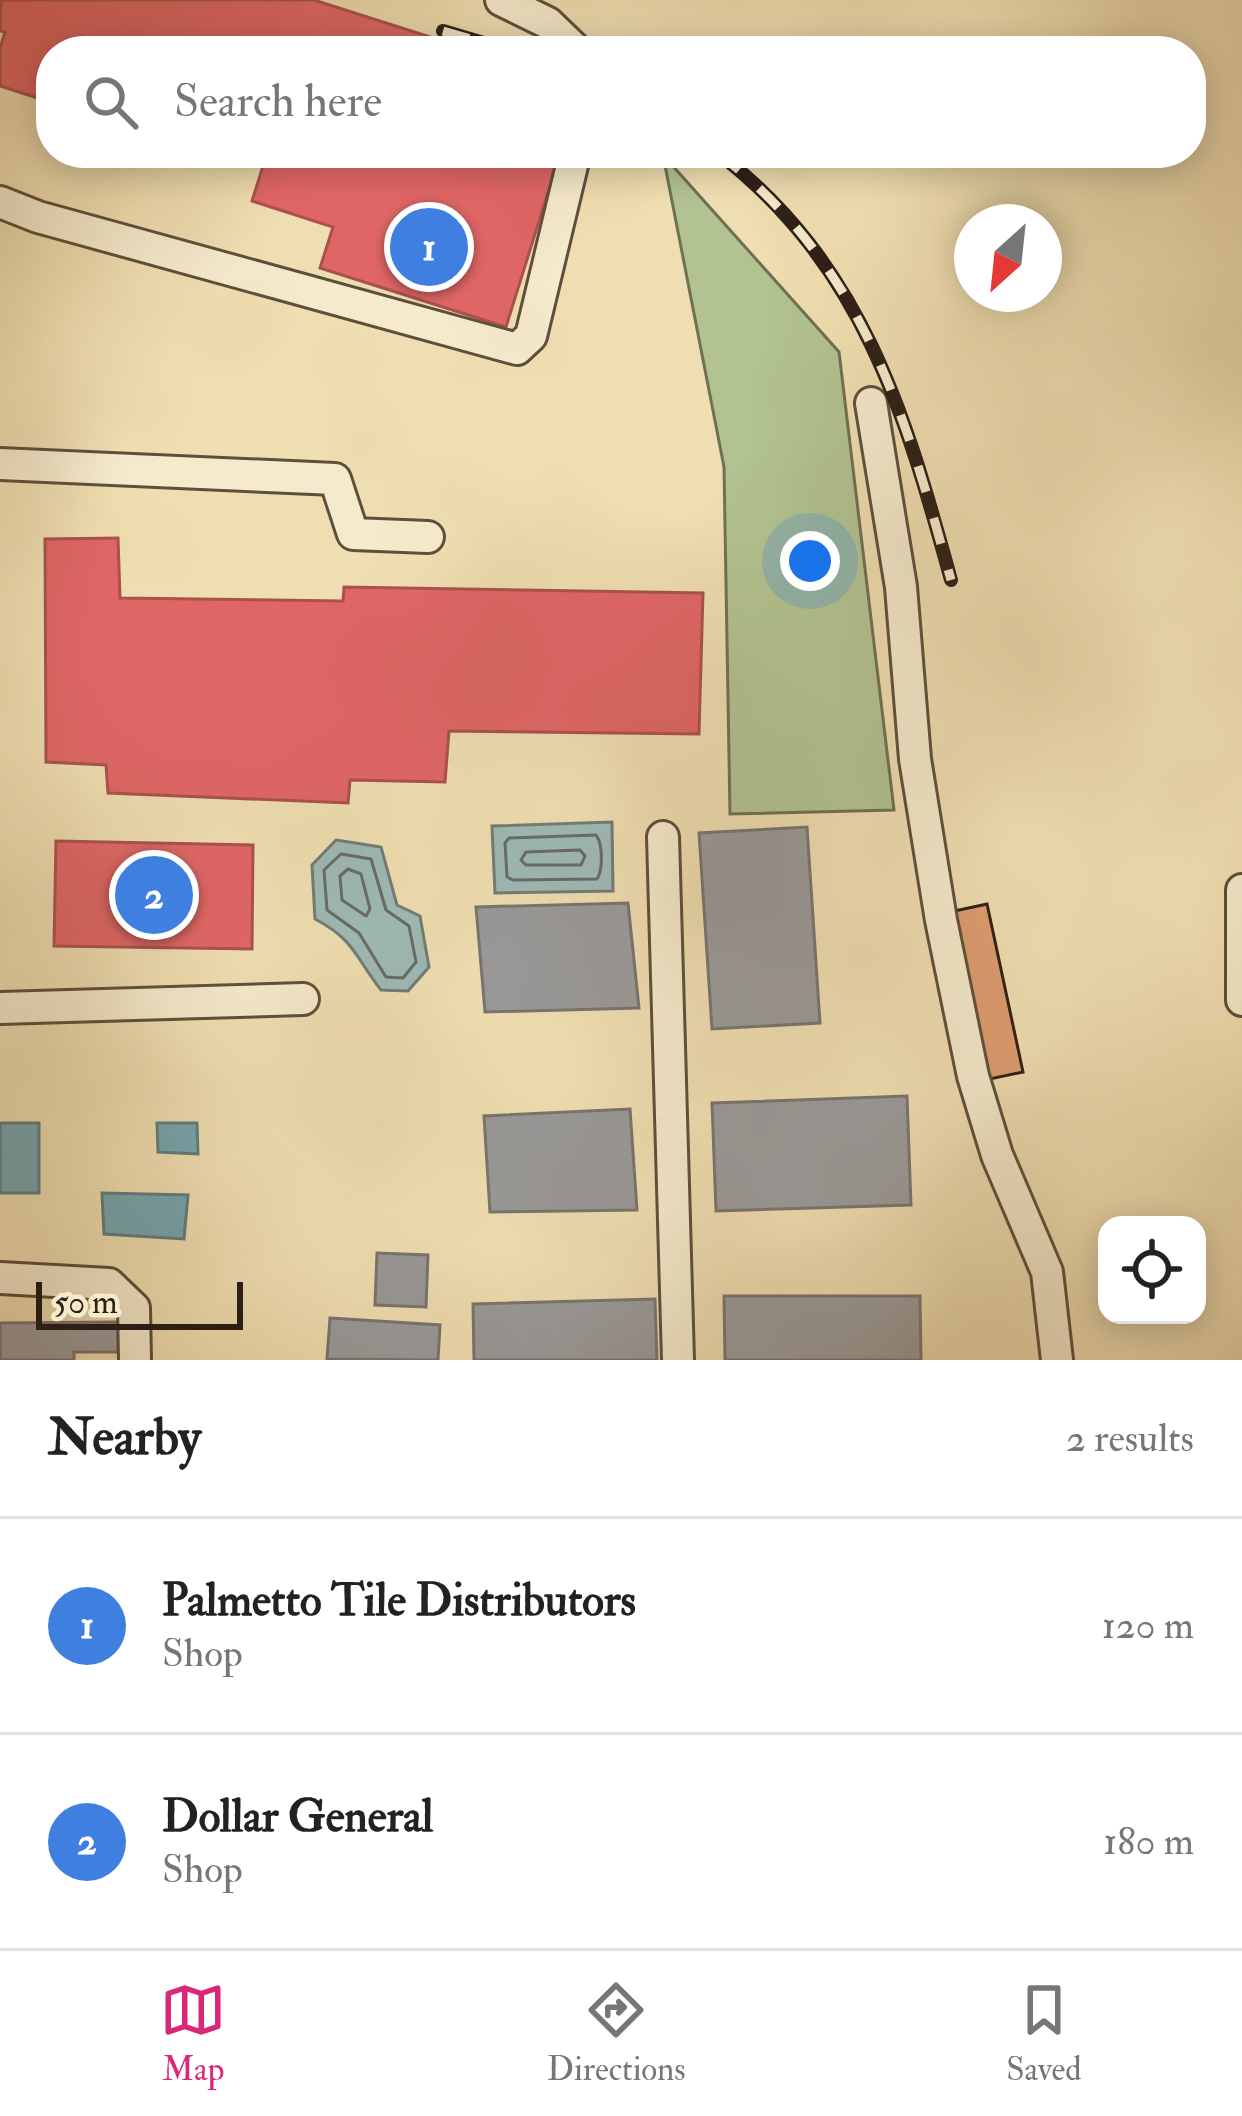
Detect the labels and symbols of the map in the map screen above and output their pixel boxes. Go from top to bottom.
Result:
pin: 1 [390,202,468,292]
north arrow [954,204,1062,312]
your location [780,531,840,591]
pin: 2 [115,850,193,940]
scale bar [36,1276,243,1329]

